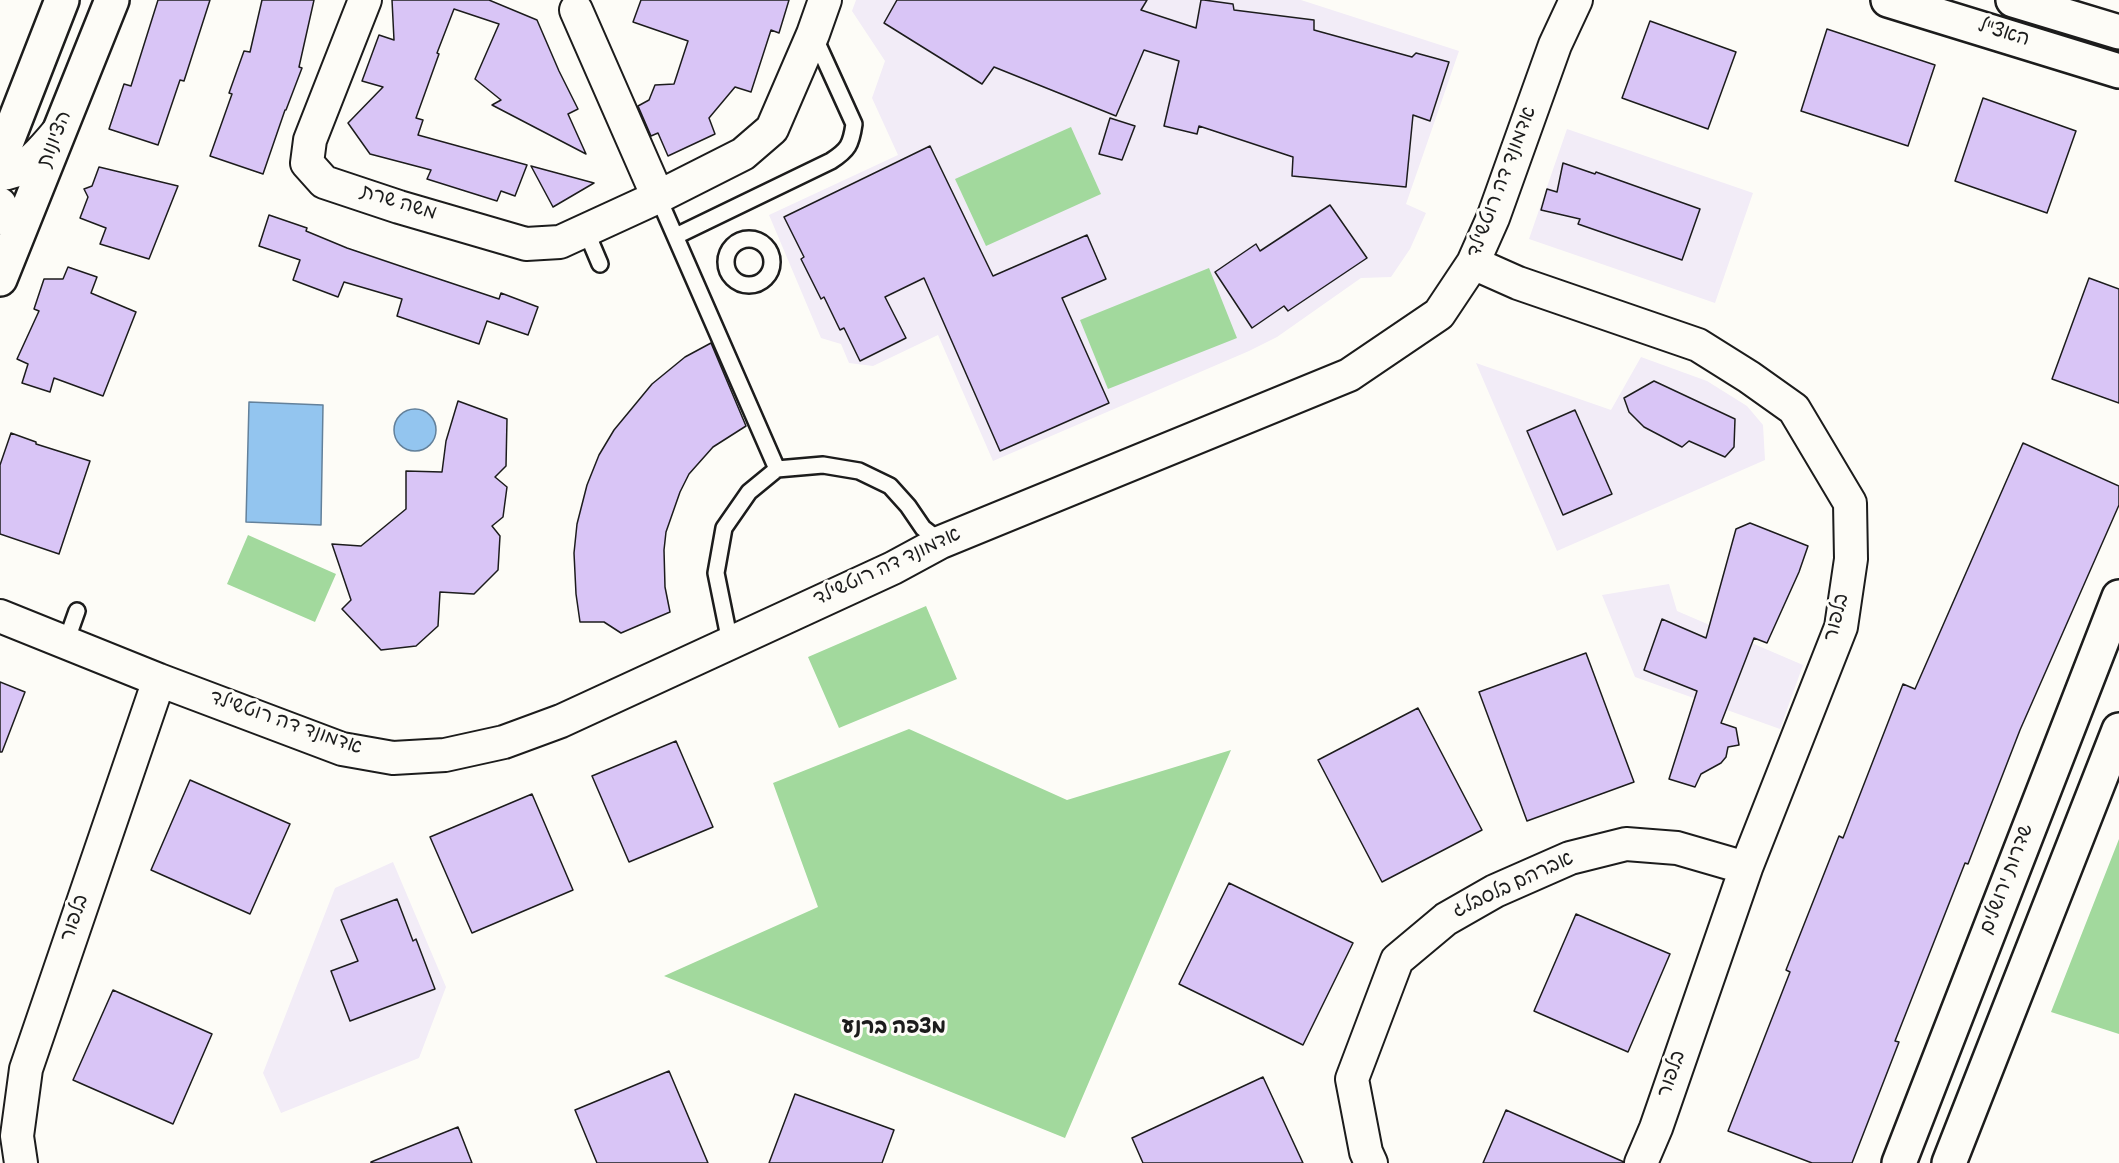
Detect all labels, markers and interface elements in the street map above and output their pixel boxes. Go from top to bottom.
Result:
street label: האצ"ל [1974,16,2032,54]
street label: אדמונד דה רוטשילד [1464,104,1544,262]
street label: הציונות [35,108,79,172]
street label: משה שרת [357,182,439,228]
street label: אדמונד דה רוטשילד [810,524,966,614]
street label: בלפור [1821,592,1857,644]
street label: אדמונד דה רוטשילד [205,688,365,762]
street label: שדרות ירושלים [1977,821,2041,939]
street label: אברהם בלסבלג [1450,849,1578,925]
street label: בלפור [58,892,96,946]
district label: מצפה ברנע [842,1017,946,1043]
street label: בלפור [1655,1048,1693,1102]

